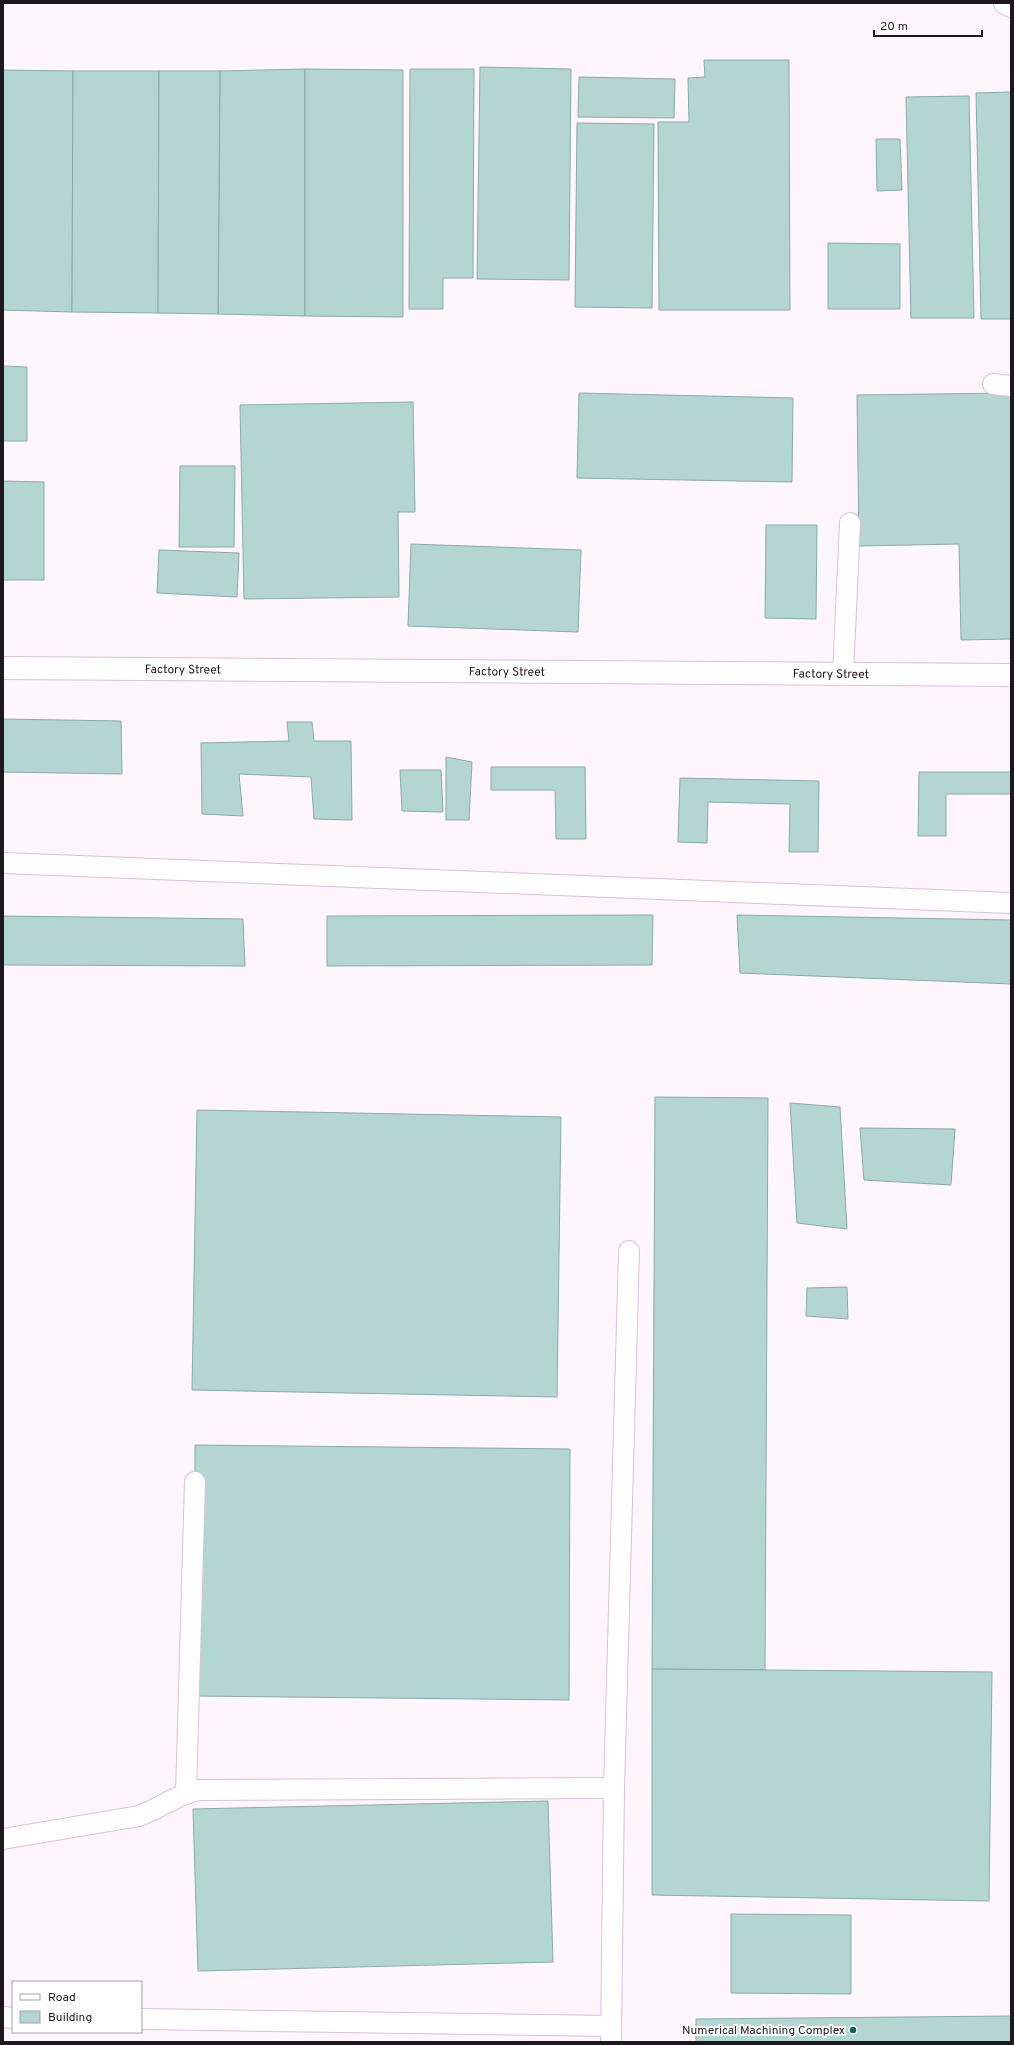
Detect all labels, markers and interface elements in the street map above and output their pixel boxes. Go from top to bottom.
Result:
scale bar [874,12,982,38]
text: 20 m [880,19,908,35]
street label: Factory Street [145,662,221,679]
street label: Factory Street [469,664,545,681]
street label: Factory Street [793,666,869,683]
legend [12,1981,142,2033]
text: Road [48,1990,76,2006]
text: Building [48,2010,92,2026]
place label: Numerical Machining Complex [682,2023,845,2039]
marker: Numerical Machining Complex [848,2025,858,2035]

